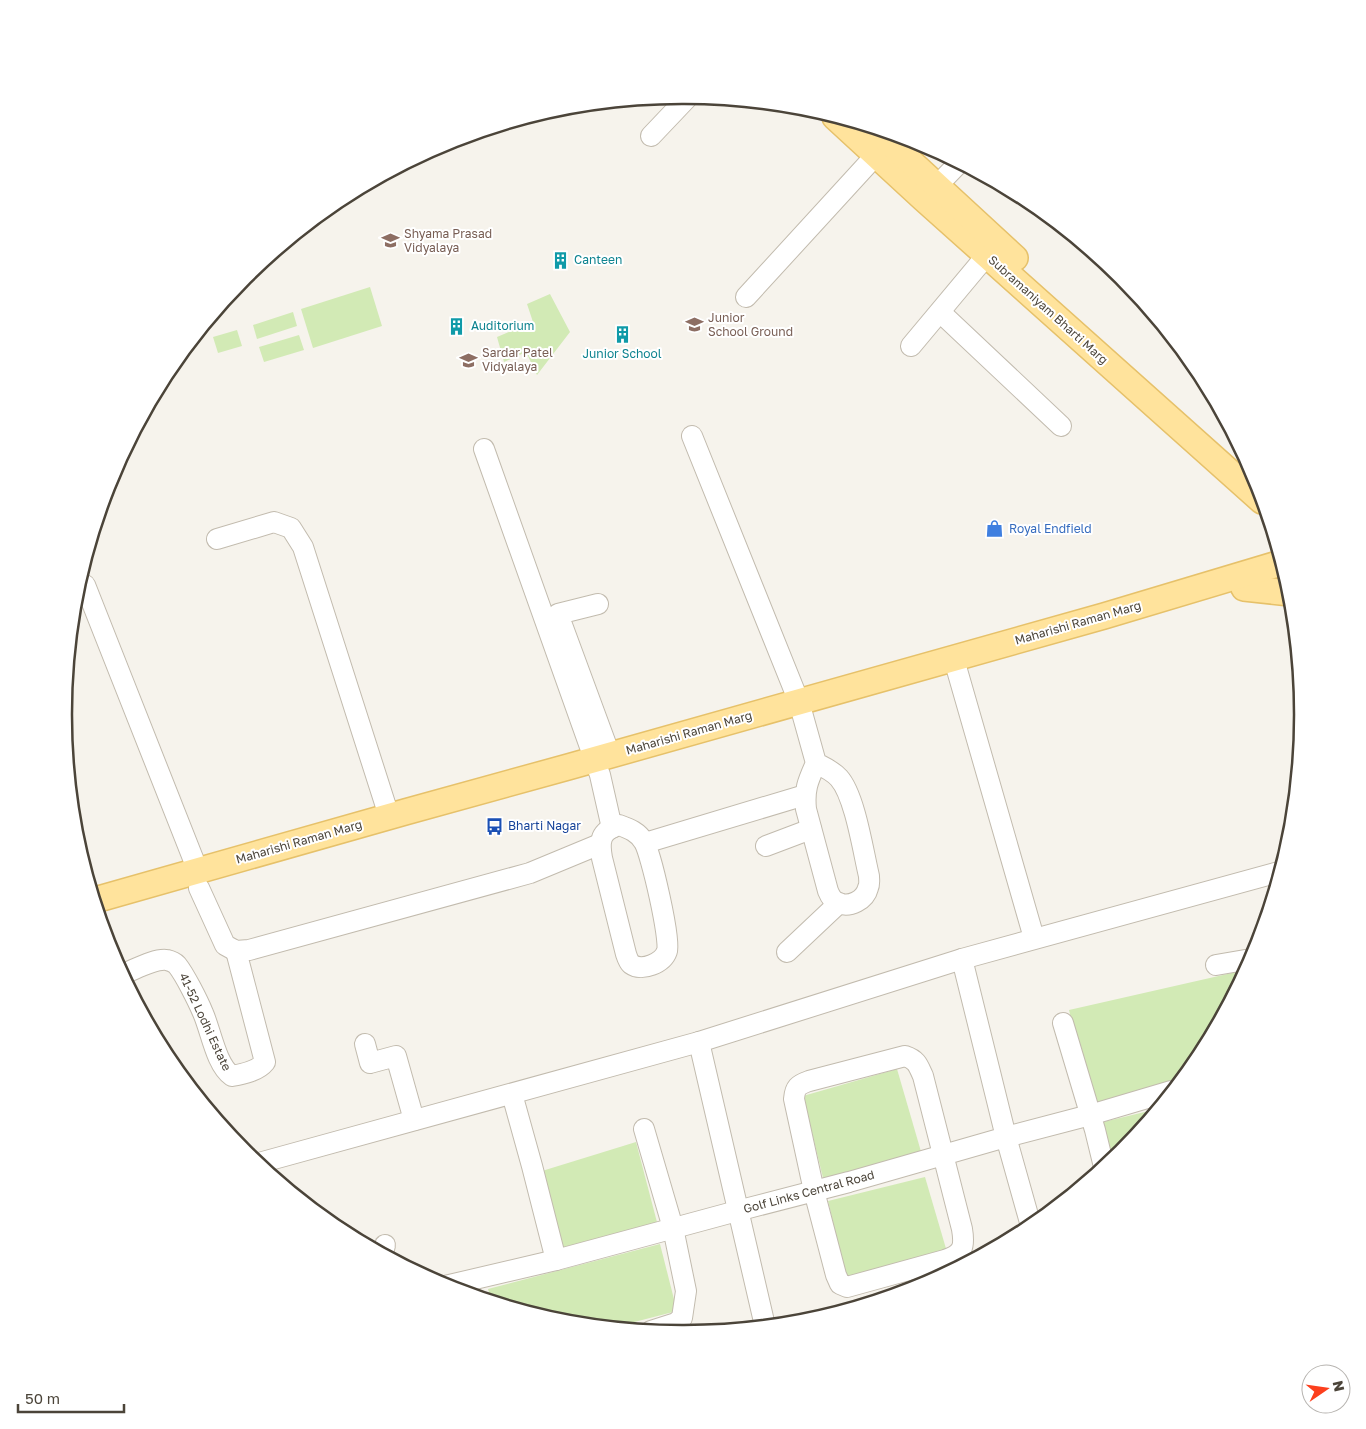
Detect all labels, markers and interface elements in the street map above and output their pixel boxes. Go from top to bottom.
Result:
place label: Shyama Prasad Vidyalaya [404,226,492,255]
school or university icon: Shyama Prasad Vidyalaya [380,231,400,251]
building icon: Canteen [550,250,570,270]
place label: Canteen [574,252,622,267]
street label: Subramaniyam Bharti Marg [986,252,1111,367]
place label: Junior School Ground [708,310,793,339]
school or university icon: Junior School Ground [684,315,704,335]
building icon: Auditorium [447,316,467,336]
place label: Auditorium [471,318,534,333]
building icon: Junior School [612,325,632,345]
place label: Sardar Patel Vidyalaya [482,345,553,374]
place label: Junior School [582,346,662,361]
school or university icon: Sardar Patel Vidyalaya [458,350,478,370]
shop icon: Royal Endfield [985,519,1005,539]
place label: Royal Endfield [1009,521,1092,536]
street label: Maharishi Raman Marg [1013,597,1143,648]
street label: Maharishi Raman Marg [624,707,754,758]
street label: Maharishi Raman Marg [234,816,364,867]
bus stop icon: Bharti Nagar [484,816,504,836]
place label: Bharti Nagar [508,818,581,833]
street label: 41-52 Lodhi Estate [176,970,235,1073]
street label: Golf Links Central Road [742,1167,876,1216]
north arrow [1301,1364,1351,1414]
text: N [1330,1379,1349,1393]
scale bar [18,1382,124,1414]
text: 50 m [25,1389,60,1407]

